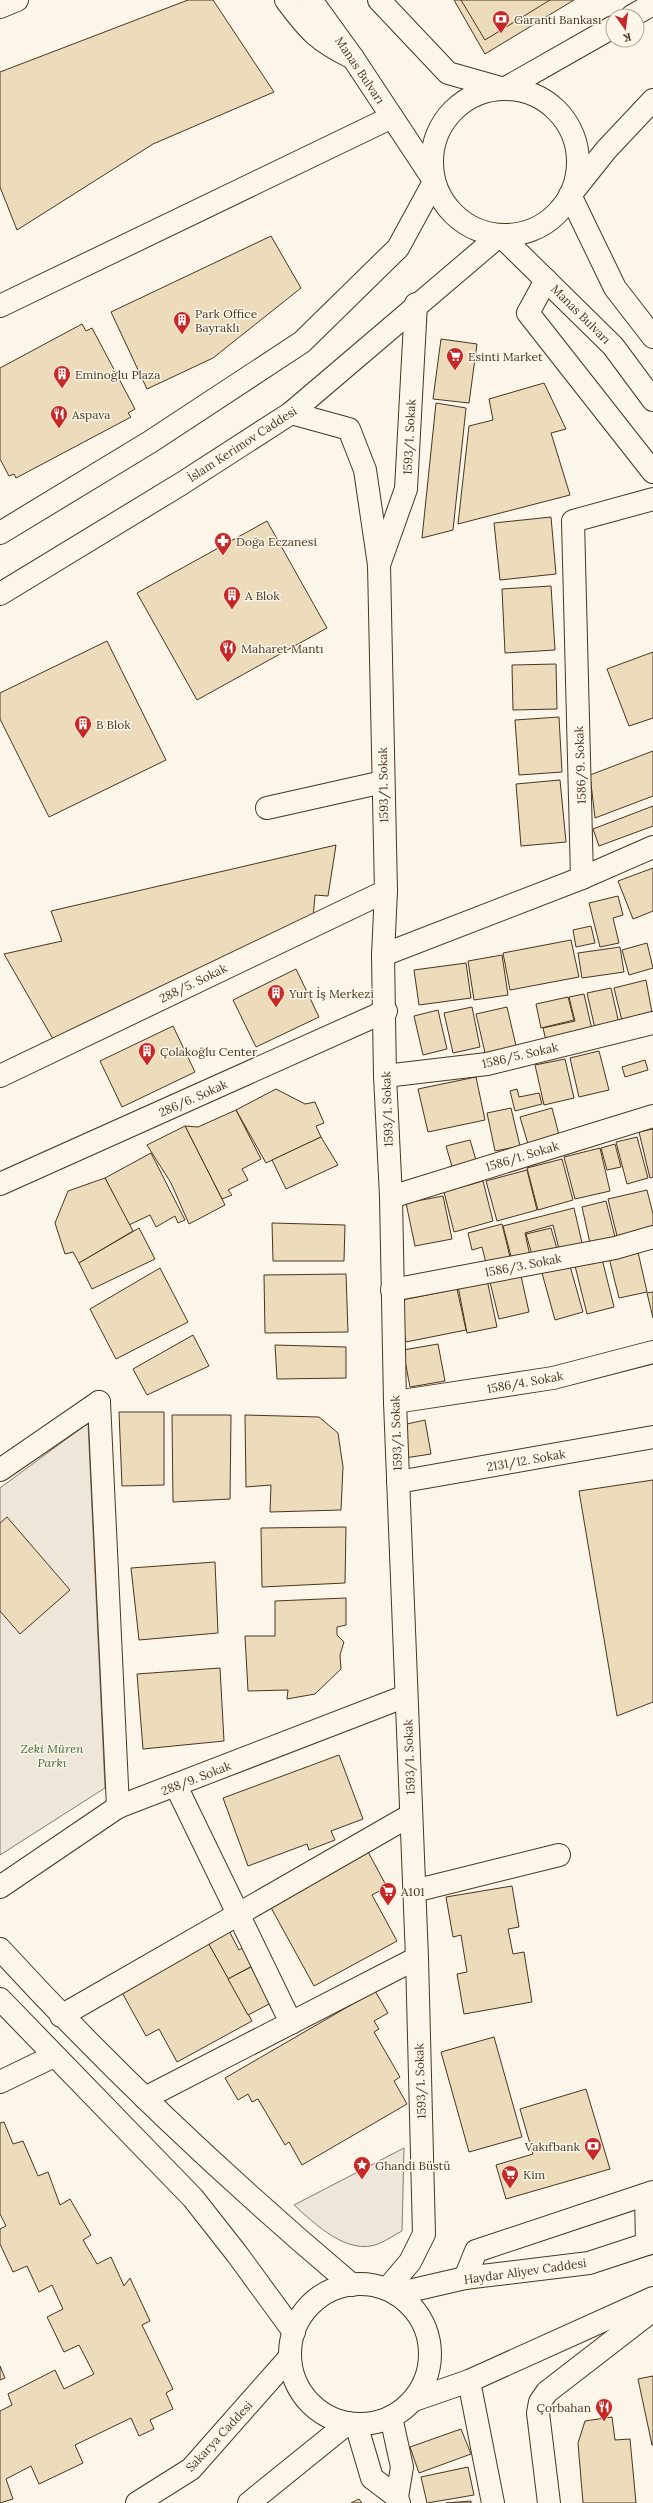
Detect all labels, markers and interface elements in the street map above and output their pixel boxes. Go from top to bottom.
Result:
north arrow [605,8,645,48]
bank icon: Garanti Bankası [491,9,511,34]
place label: Garanti Bankası [514,12,601,27]
text: K [622,30,633,45]
street label: Manas Bulvarı [332,34,388,106]
street label: Manas Bulvarı [548,281,614,347]
place label: Park Office Bayraklı [195,306,258,335]
building icon: Park Office Bayraklı [172,310,192,335]
supermarket icon: Esinti Market [445,346,465,371]
place label: Esinti Market [468,349,543,364]
building icon: Eminoğlu Plaza [52,364,72,389]
place label: Eminoğlu Plaza [75,367,160,382]
street label: 1593/1. Sokak [400,398,419,475]
street label: İslam Kerimov Caddesi [185,403,299,485]
restaurant icon: Aspava [49,404,69,429]
place label: Aspava [71,407,110,422]
pharmacy icon: Doğa Eczanesi [213,531,233,556]
place label: Doğa Eczanesi [236,534,317,549]
building icon: A Blok [222,585,242,610]
place label: A Blok [244,588,280,603]
restaurant icon: Maharet Mantı [218,638,238,663]
place label: Maharet Mantı [241,641,323,656]
building icon: B Blok [73,714,93,739]
place label: B Blok [96,717,131,732]
street label: 1586/9. Sokak [571,725,590,804]
street label: 1593/1. Sokak [375,746,392,823]
street label: 288/5. Sokak [157,960,230,1007]
building icon: Yurt İş Merkezi [266,983,286,1008]
place label: Yurt İş Merkezi [288,986,374,1001]
street label: 1586/5. Sokak [480,1039,560,1072]
building icon: Çolakoğlu Center [137,1041,157,1066]
place label: Çolakoğlu Center [160,1044,258,1059]
street label: 1593/1. Sokak [378,1070,397,1147]
street label: 286/6. Sokak [156,1076,231,1121]
street label: 1586/1. Sokak [484,1138,561,1175]
street label: 1586/3. Sokak [483,1250,563,1281]
street label: 1586/4. Sokak [486,1368,565,1397]
street label: 1593/1. Sokak [387,1394,406,1471]
street label: 2131/12. Sokak [485,1446,567,1475]
street label: 1593/1. Sokak [400,1718,419,1795]
park label: Zeki Müren Parkı [21,1741,84,1770]
street label: 288/9. Sokak [159,1758,234,1799]
supermarket icon: A101 [378,1881,398,1906]
place label: A101 [400,1884,425,1899]
street label: 1593/1. Sokak [411,2042,430,2119]
bank icon: Vakıfbank [583,2136,603,2161]
place label: Vakıfbank [524,2139,581,2154]
place icon: Ghandi Büstü [352,2155,372,2180]
place label: Ghandi Büstü [375,2158,450,2173]
supermarket icon: Kim [500,2164,520,2189]
place label: Kim [523,2167,546,2182]
street label: Haydar Aliyev Caddesi [463,2255,587,2287]
restaurant icon: Çorbahan [594,2397,614,2422]
street label: Sakarya Caddesi [182,2398,256,2474]
place label: Çorbahan [537,2400,591,2415]

